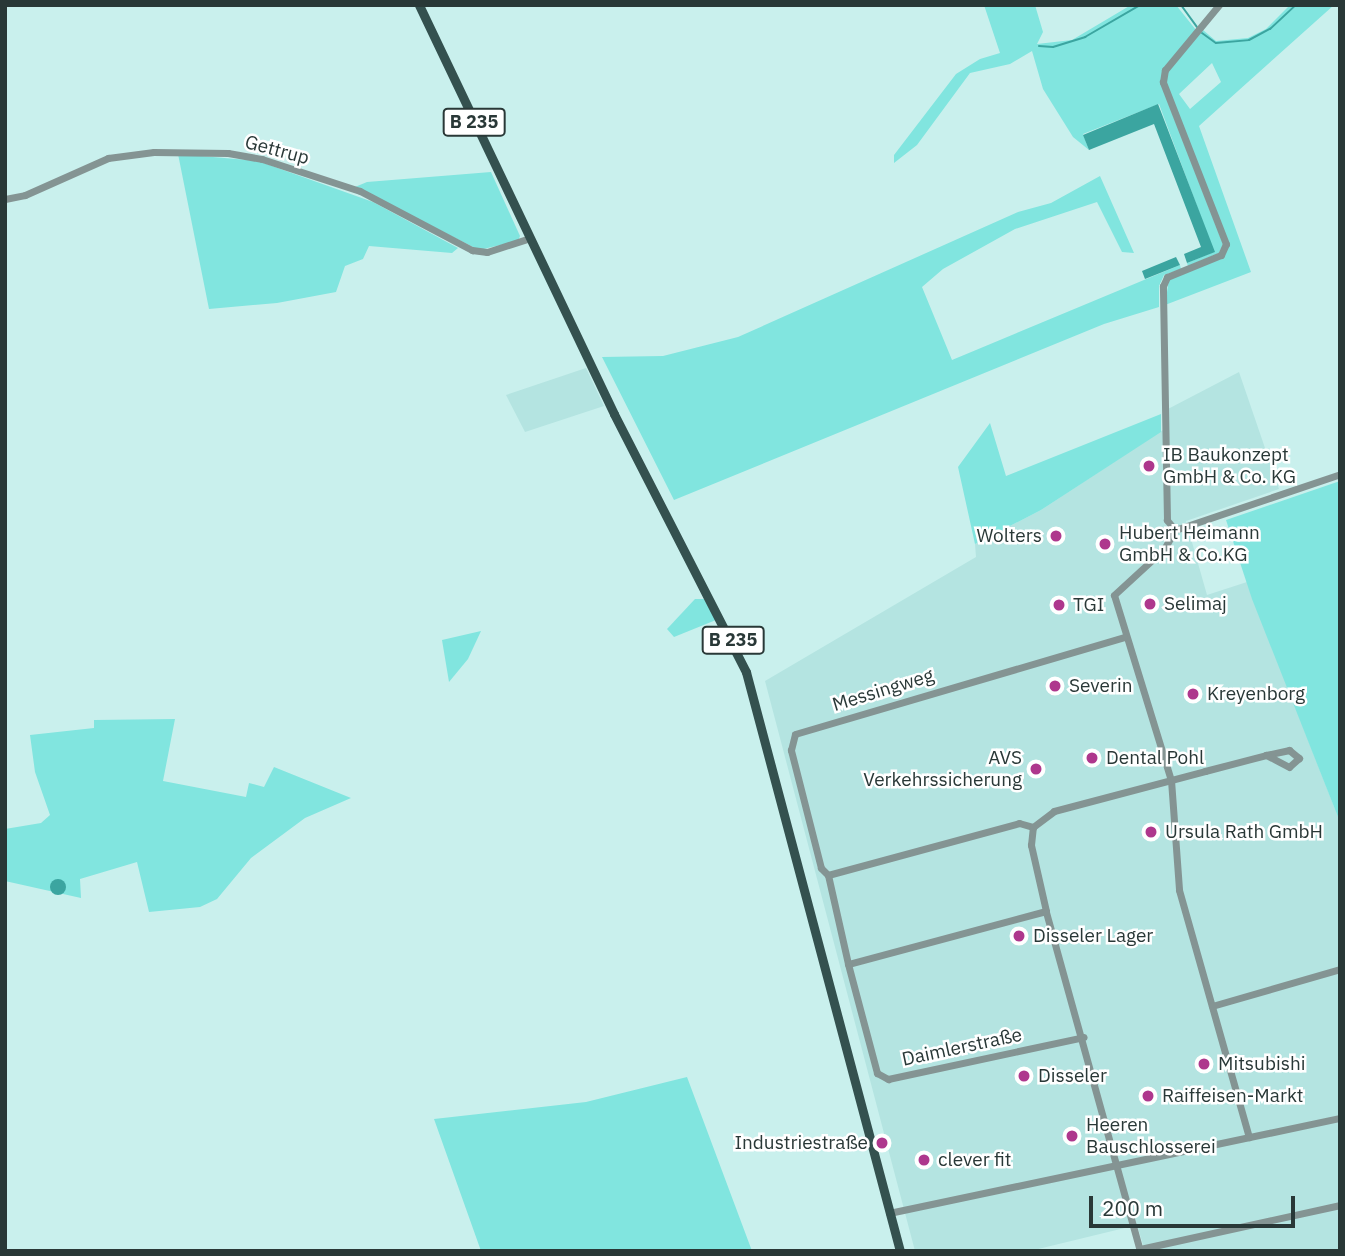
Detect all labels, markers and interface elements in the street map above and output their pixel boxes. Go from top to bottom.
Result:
road number: B 235 [442,107,505,136]
street label: Gettrup [242,131,312,169]
place label: IB Baukonzept GmbH & Co. KG [1163,444,1296,488]
marker: IB Baukonzept GmbH & Co. KG [1141,458,1157,474]
place label: Hubert Heimann GmbH & Co.KG [1119,522,1260,566]
place label: Wolters [976,525,1042,547]
marker: Wolters [1048,528,1064,544]
marker: Hubert Heimann GmbH & Co.KG [1097,536,1113,552]
place label: Selimaj [1164,593,1227,615]
place label: TGI [1073,594,1104,616]
marker: Selimaj [1142,596,1158,612]
marker: TGI [1051,597,1067,613]
road number: B 235 [702,626,764,654]
street label: Messingweg [830,664,936,716]
place label: Severin [1069,675,1132,697]
marker: Severin [1047,678,1063,694]
place label: Kreyenborg [1207,683,1305,705]
marker: Kreyenborg [1185,686,1201,702]
place label: AVS Verkehrssicherung [863,747,1022,791]
place label: Dental Pohl [1106,747,1204,769]
marker: Dental Pohl [1084,750,1100,766]
marker: AVS Verkehrssicherung [1028,761,1044,777]
place label: Ursula Rath GmbH [1165,821,1323,843]
marker: Ursula Rath GmbH [1143,824,1159,840]
place label: Disseler Lager [1033,925,1153,947]
marker: Disseler Lager [1011,928,1027,944]
street label: Daimlerstraße [900,1023,1024,1071]
place label: Mitsubishi [1218,1053,1305,1075]
marker: Mitsubishi [1196,1056,1212,1072]
place label: Disseler [1038,1065,1107,1087]
marker: Disseler [1016,1068,1032,1084]
place label: Raiffeisen-Markt [1162,1085,1303,1107]
marker: Raiffeisen-Markt [1140,1088,1156,1104]
place label: Heeren Bauschlosserei [1086,1114,1216,1158]
marker: Heeren Bauschlosserei [1064,1128,1080,1144]
place label: Industriestraße [734,1132,868,1154]
marker: Industriestraße [874,1135,890,1151]
place label: clever fit [938,1149,1012,1171]
marker: clever fit [916,1152,932,1168]
scale bar [1093,1182,1300,1226]
text: 200 m [1102,1194,1163,1222]

